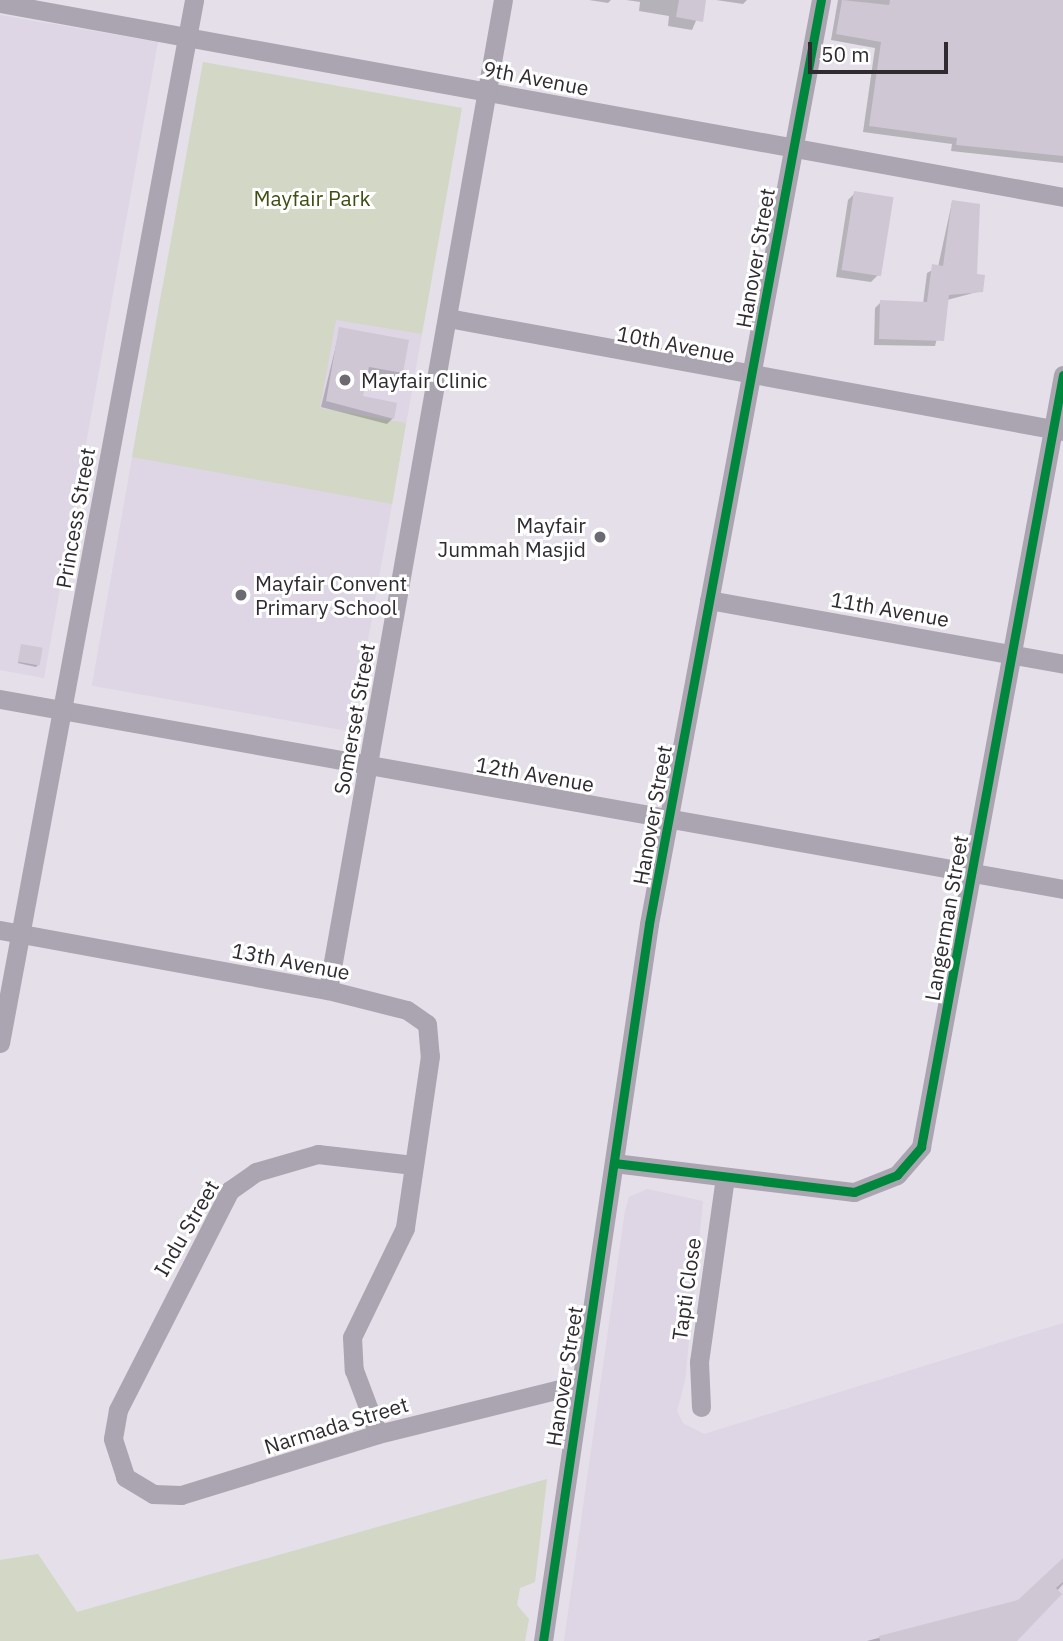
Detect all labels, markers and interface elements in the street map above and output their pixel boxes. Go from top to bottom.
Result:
scale bar [811,28,951,72]
text: 50 m [821,40,870,68]
street label: 9th Avenue [481,55,591,101]
park label: Mayfair Park [253,185,371,211]
street label: Hanover Street [730,186,780,330]
street label: 10th Avenue [615,320,737,368]
place label: Mayfair Clinic [361,367,487,393]
marker: Mayfair Clinic [335,370,355,390]
street label: Princess Street [50,446,100,590]
place label: Mayfair Jummah Masjid [437,512,586,562]
marker: Mayfair Jummah Masjid [592,529,608,545]
place label: Mayfair Convent Primary School [255,570,407,620]
street label: 11th Avenue [829,586,951,632]
marker: Mayfair Convent Primary School [233,587,249,603]
street label: Somerset Street [328,641,380,797]
street label: Hanover Street [627,743,677,887]
street label: 12th Avenue [474,751,596,797]
street label: Langerman Street [919,833,973,1003]
street label: 13th Avenue [230,937,352,985]
street label: Indu Street [148,1175,224,1281]
street label: Tapti Close [666,1236,706,1342]
street label: Hanover Street [540,1304,588,1448]
street label: Narmada Street [261,1391,411,1459]

